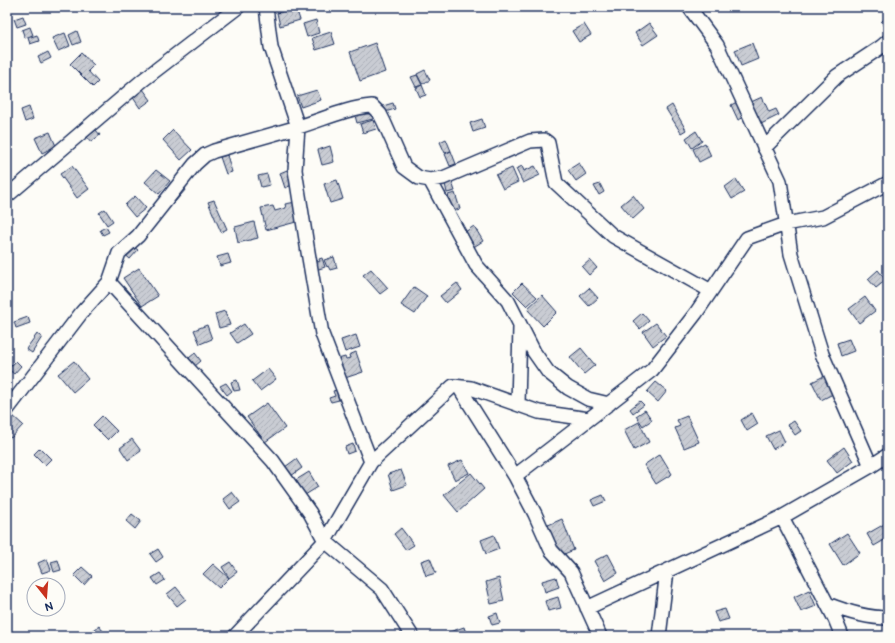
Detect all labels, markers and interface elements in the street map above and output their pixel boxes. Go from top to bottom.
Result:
north arrow [26,577,66,617]
text: N [43,599,55,614]

